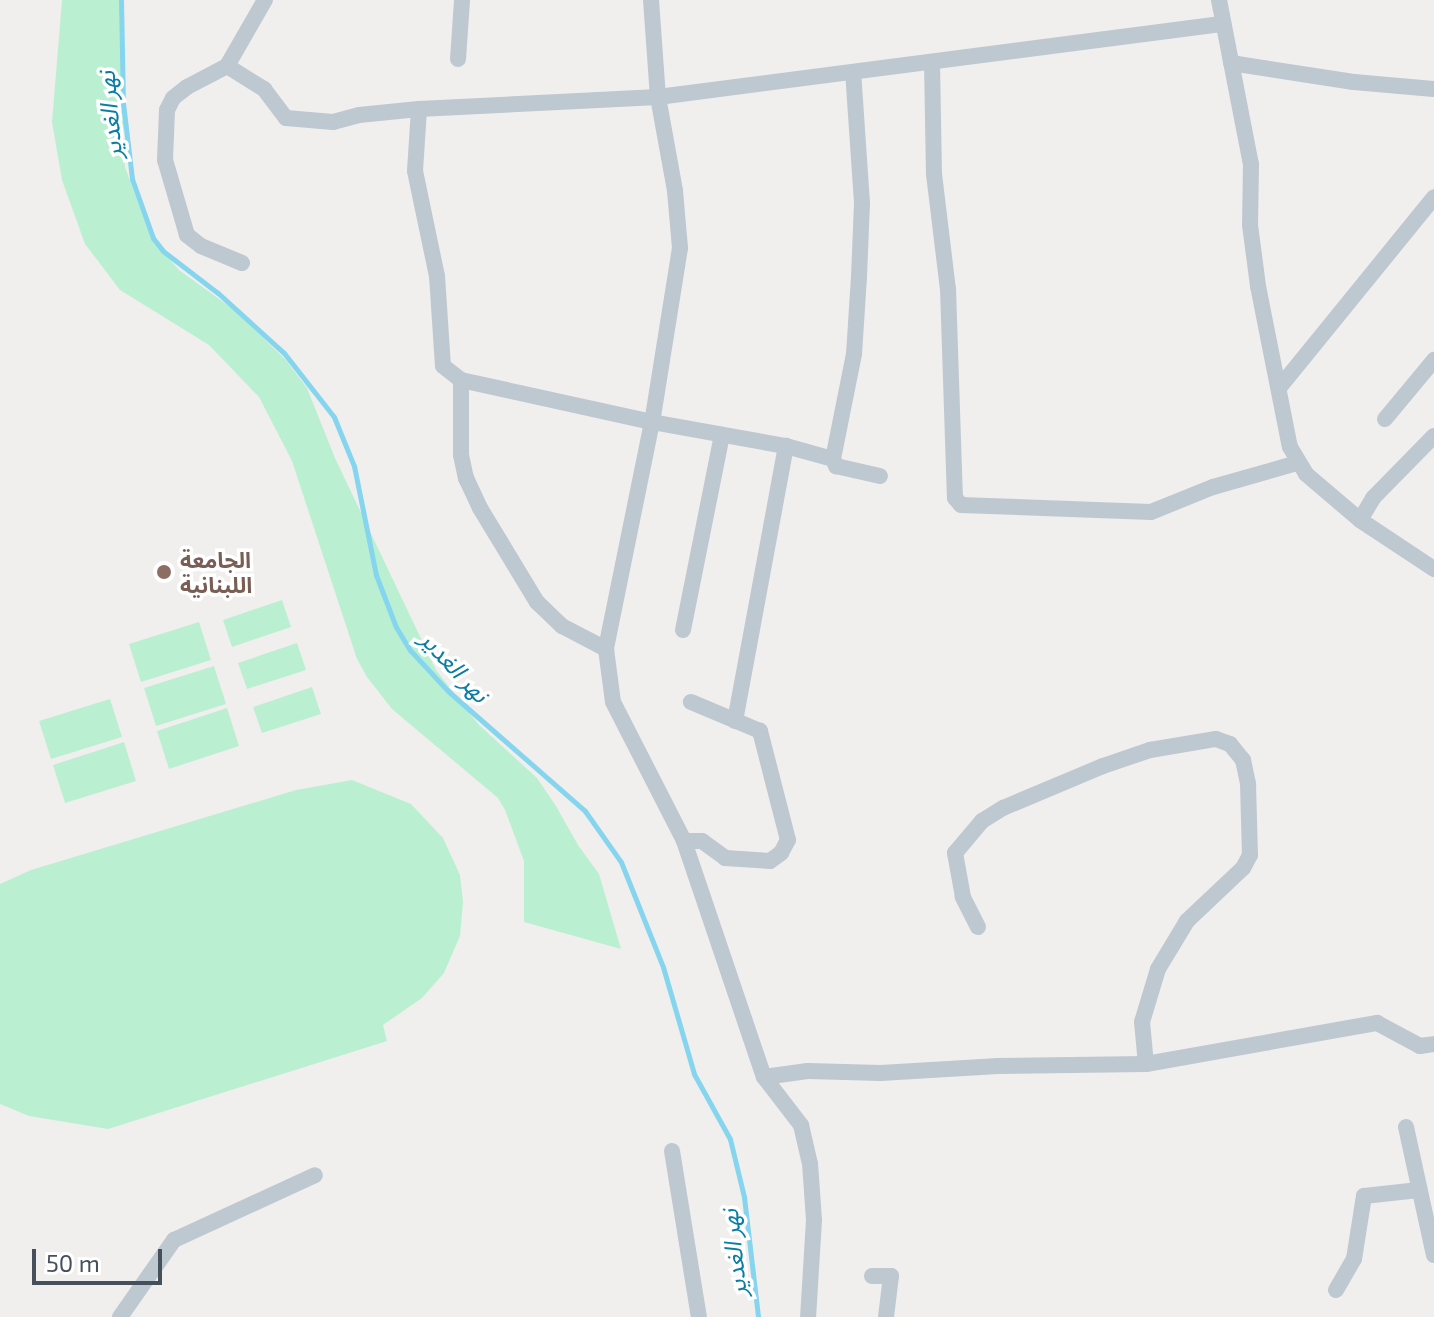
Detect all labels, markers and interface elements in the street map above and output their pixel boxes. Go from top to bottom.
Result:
water label: نهر الغدير [91,70,127,160]
place label: الجامعة اللبنانية [180,546,252,598]
marker: الجامعة اللبنانية [155,563,173,581]
water label: نهر الغدير [415,624,495,708]
water label: نهر الغدير [714,1208,752,1298]
scale bar [36,1233,166,1283]
text: 50 m [46,1248,100,1277]

